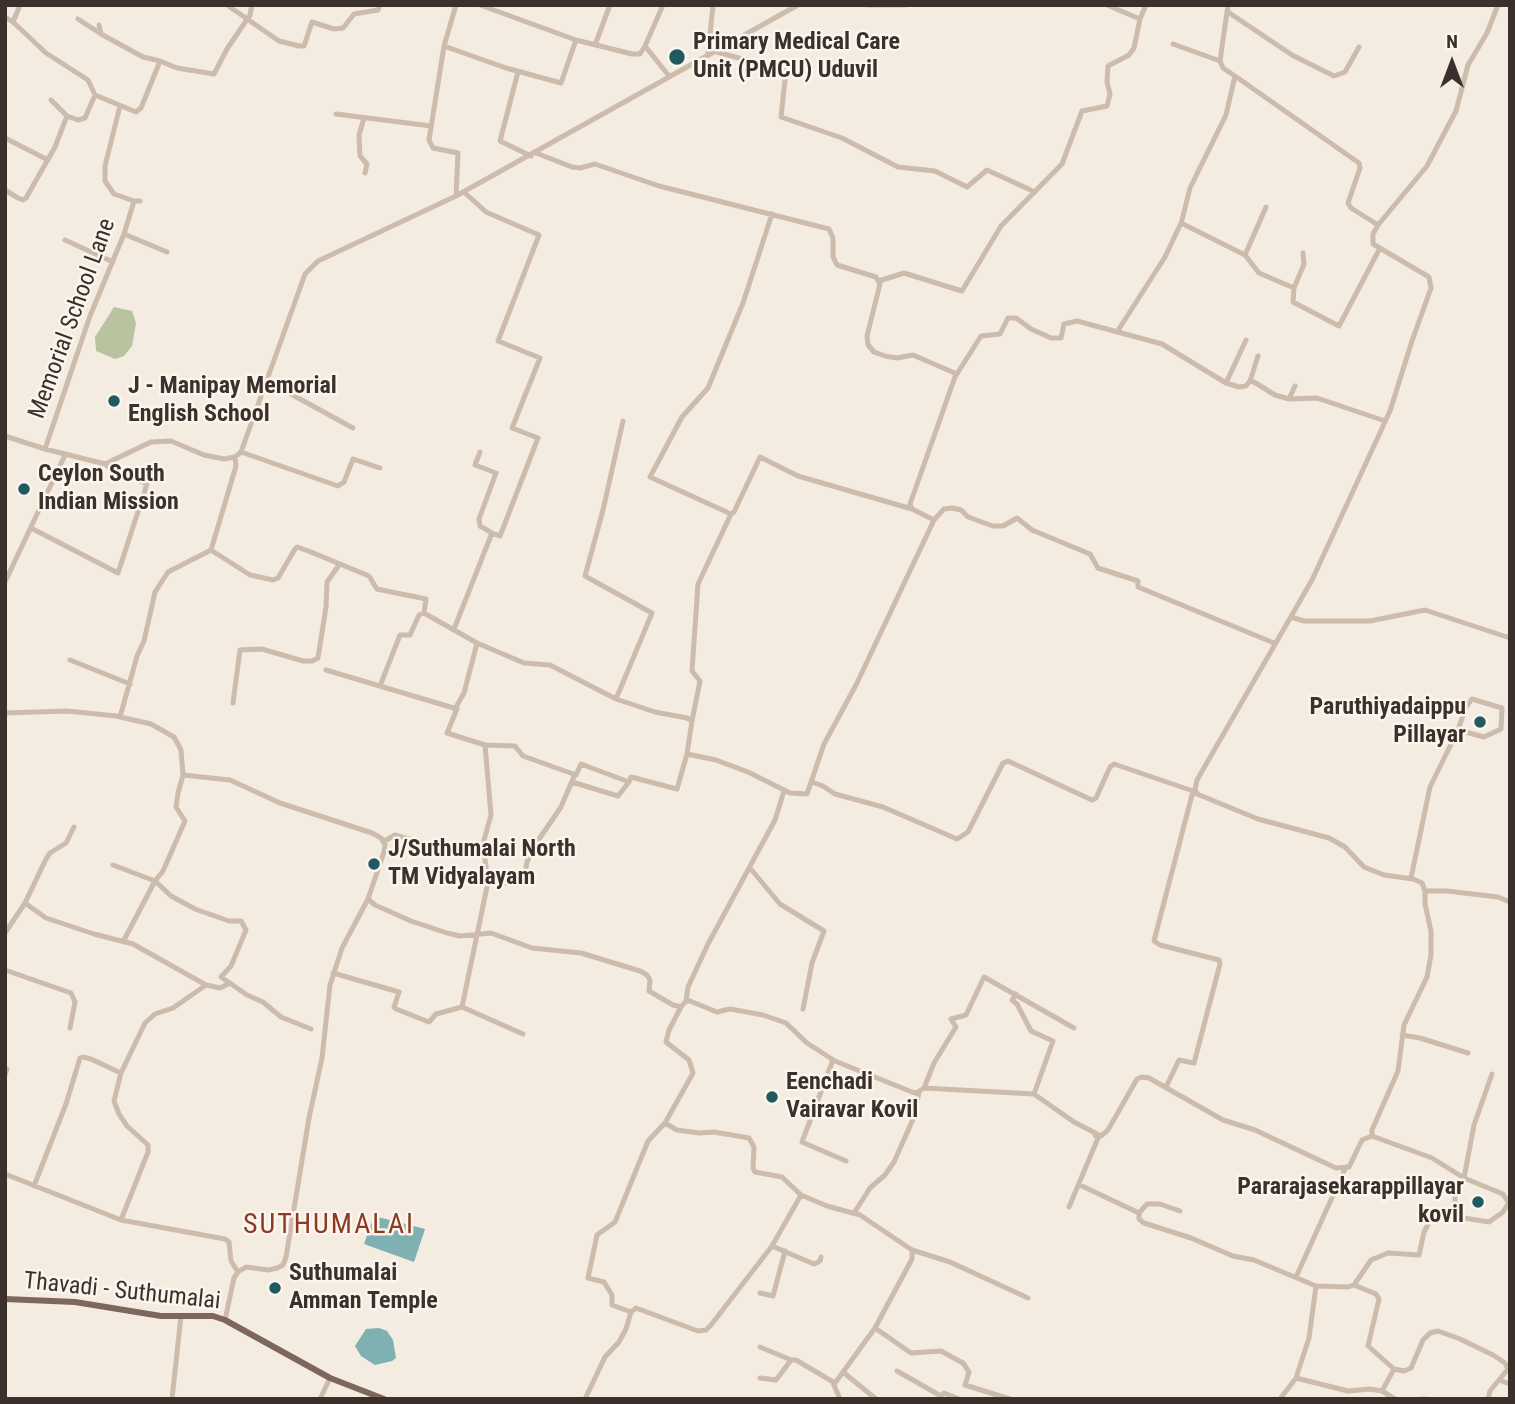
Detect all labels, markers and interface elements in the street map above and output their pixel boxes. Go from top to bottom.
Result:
north arrow [1417,28,1487,98]
place label: Primary Medical Care Unit (PMCU) Uduvil [693,29,900,85]
text: N [1446,30,1458,53]
marker: Primary Medical Care Unit (PMCU) Uduvil [667,47,687,67]
street label: Memorial School Lane [23,215,123,423]
place label: J - Manipay Memorial English School [128,373,337,429]
marker: J - Manipay Memorial English School [106,393,122,409]
place label: Ceylon South Indian Mission [38,461,179,517]
marker: Ceylon South Indian Mission [16,481,32,497]
place label: Paruthiyadaippu Pillayar [1310,694,1466,750]
marker: Paruthiyadaippu Pillayar [1472,714,1488,730]
place label: J/Suthumalai North TM Vidyalayam [388,836,576,892]
marker: J/Suthumalai North TM Vidyalayam [366,856,382,872]
place label: Eenchadi Vairavar Kovil [786,1069,918,1125]
marker: Eenchadi Vairavar Kovil [764,1089,780,1105]
place label: Pararajasekarappillayar kovil [1237,1174,1464,1230]
marker: Pararajasekarappillayar kovil [1470,1194,1486,1210]
district label: SUTHUMALAI [244,1209,414,1243]
place label: Suthumalai Amman Temple [289,1260,438,1316]
street label: Thavadi - Suthumalai [22,1267,222,1317]
marker: Suthumalai Amman Temple [267,1280,283,1296]

